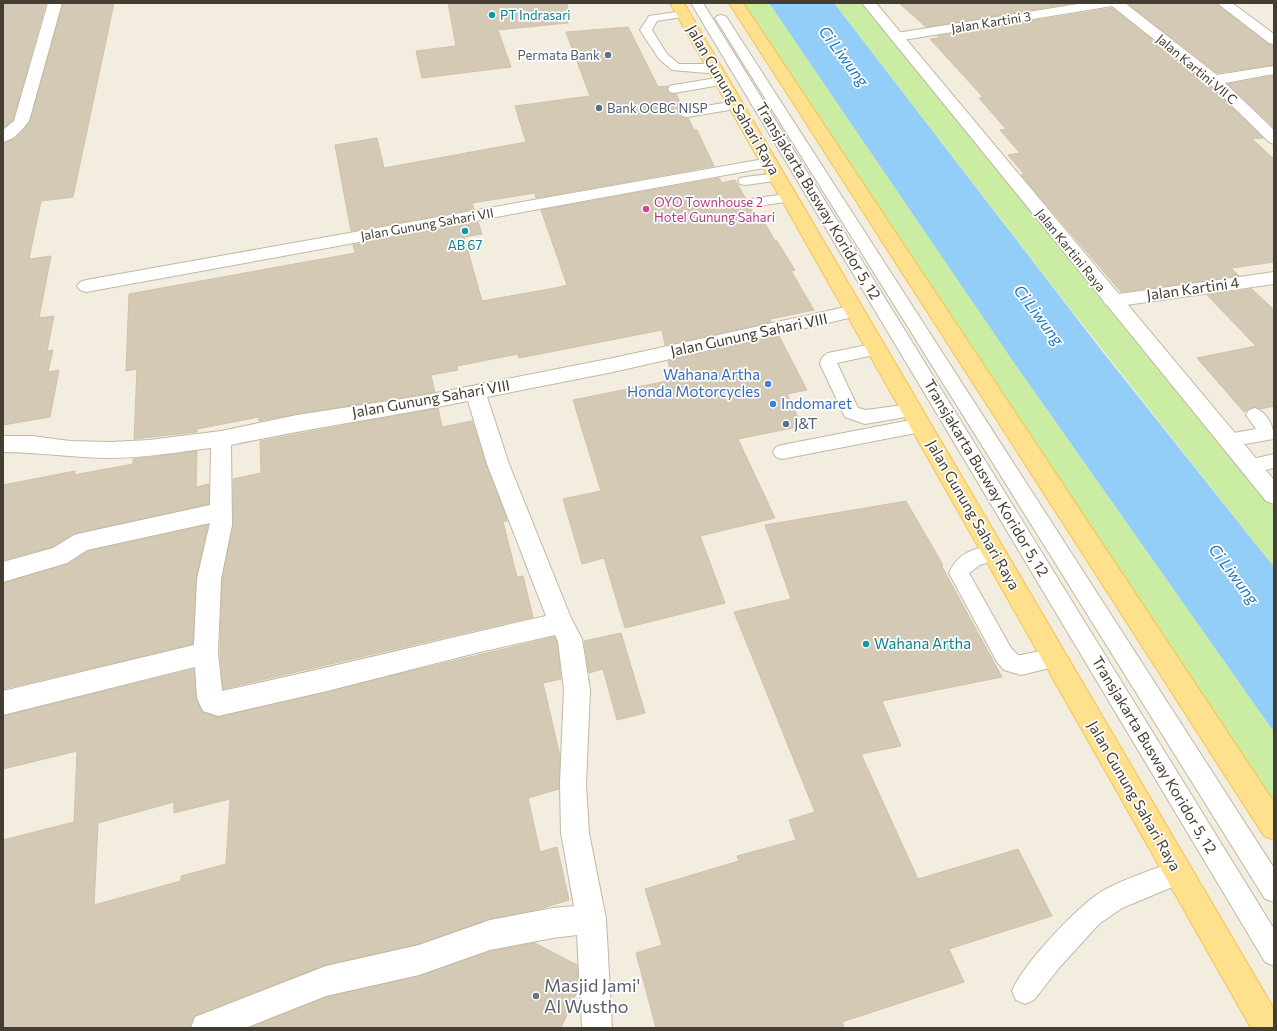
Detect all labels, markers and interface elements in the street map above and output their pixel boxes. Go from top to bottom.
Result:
place label: PT Indrasari [500,7,571,23]
street label: Jalan Kartini 3 [950,8,1032,36]
marker: PT Indrasari [487,10,497,20]
street label: Jalan Gunung Sahari Raya [684,21,784,178]
water label: Ci Liwung [815,22,874,91]
street label: Jalan Kartini VII C [1153,30,1241,108]
place label: Permata Bank [518,47,600,63]
marker: Permata Bank [603,50,613,60]
street label: Transjakarta Busway Koridor 5, 12 [753,99,885,302]
place label: Bank OCBC NISP [607,100,708,116]
marker: Bank OCBC NISP [594,103,604,113]
place label: OYO Townhouse 2 Hotel Gunung Sahari [654,194,775,225]
street label: Jalan Gunung Sahari VII [359,204,495,244]
marker: OYO Townhouse 2 Hotel Gunung Sahari [641,204,651,214]
street label: Jalan Kartini Raya [1033,205,1109,295]
marker: AB 67 [460,226,470,236]
place label: AB 67 [448,237,482,253]
street label: Jalan Kartini 4 [1145,273,1240,303]
water label: Ci Liwung [1010,281,1069,350]
street label: Jalan Gunung Sahari VIII [669,309,829,359]
place label: Wahana Artha Honda Motorcycles [627,365,760,400]
street label: Jalan Gunung Sahari VIII [351,375,511,421]
street label: Transjakarta Busway Koridor 5, 12 [921,376,1053,579]
marker: Wahana Artha Honda Motorcycles [763,379,773,389]
place label: Indomaret [781,394,852,412]
marker: Indomaret [768,399,778,409]
place label: J&T [794,414,818,432]
marker: J&T [781,419,791,429]
street label: Jalan Gunung Sahari Raya [924,436,1024,593]
water label: Ci Liwung [1205,540,1264,609]
place label: Wahana Artha [874,634,971,652]
marker: Wahana Artha [861,639,871,649]
street label: Transjakarta Busway Koridor 5, 12 [1089,653,1221,856]
street label: Jalan Gunung Sahari Raya [1085,717,1185,874]
place label: Masjid Jami' Al Wustho [544,974,640,1017]
marker: Masjid Jami' Al Wustho [531,991,541,1001]

